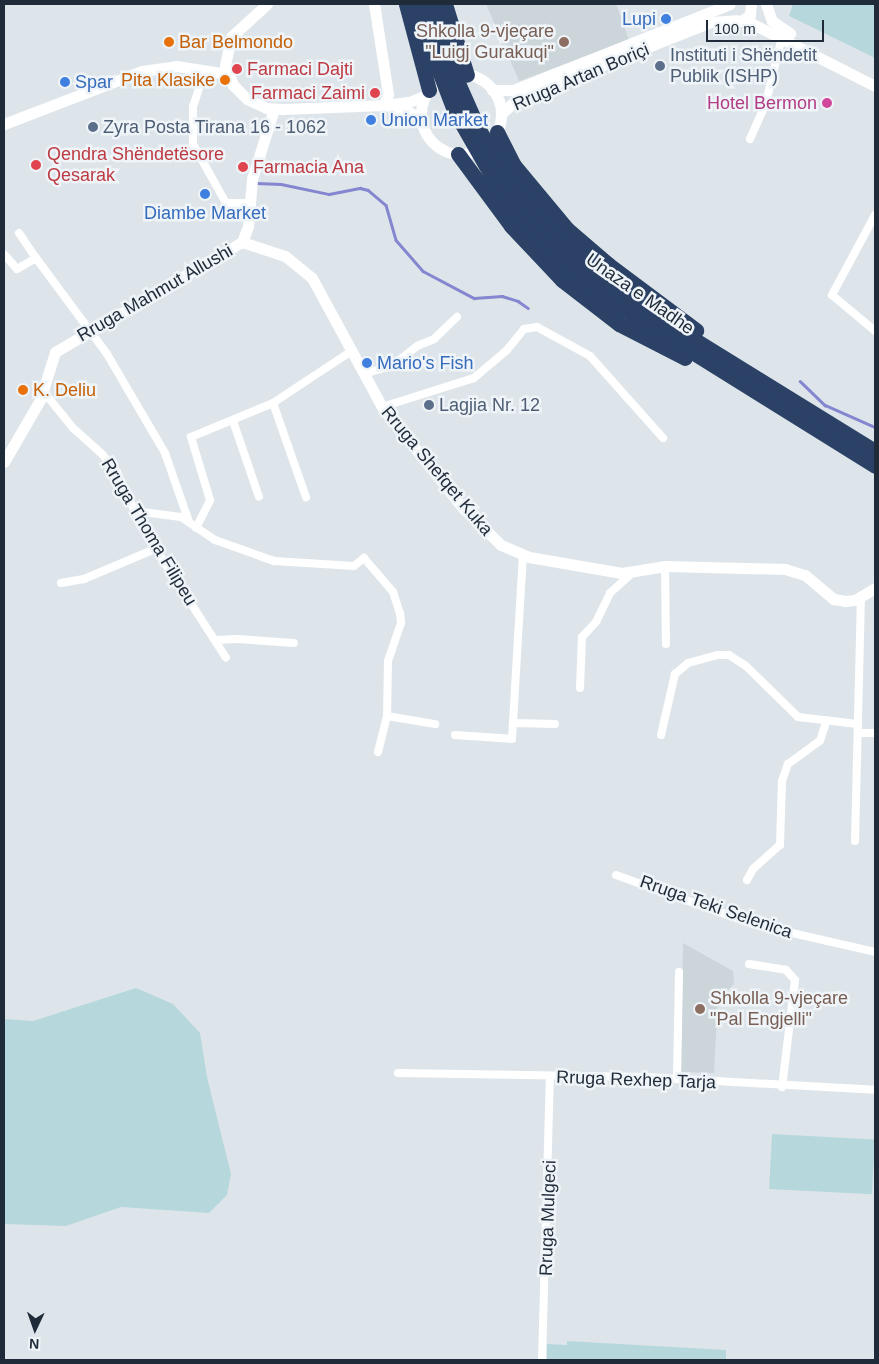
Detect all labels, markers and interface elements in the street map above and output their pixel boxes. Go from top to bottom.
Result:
place label: Lupi [622,8,656,30]
scale bar [709,10,826,42]
marker: Lupi [660,13,672,25]
text: 100 m [714,20,756,37]
place label: Shkolla 9-vjeçare "Luigj Gurakuqi" [416,21,554,64]
place label: Bar Belmondo [179,31,293,53]
marker: Bar Belmondo [163,36,175,48]
marker: Shkolla 9-vjeçare "Luigj Gurakuqi" [558,36,570,48]
street label: Rruga Artan Boriçi [509,38,653,116]
place label: Instituti i Shëndetit Publik (ISHP) [670,45,817,88]
place label: Farmaci Dajti [247,58,353,80]
marker: Instituti i Shëndetit Publik (ISHP) [654,60,666,72]
marker: Farmaci Dajti [231,63,243,75]
place label: Pita Klasike [121,69,215,91]
place label: Spar [75,71,113,93]
marker: Pita Klasike [219,74,231,86]
marker: Spar [59,76,71,88]
place label: Farmaci Zaimi [251,82,365,104]
marker: Farmaci Zaimi [369,87,381,99]
place label: Hotel Bermon [707,92,817,114]
marker: Hotel Bermon [821,97,833,109]
place label: Union Market [381,109,488,131]
marker: Union Market [365,114,377,126]
place label: Zyra Posta Tirana 16 - 1062 [103,116,326,138]
marker: Zyra Posta Tirana 16 - 1062 [87,121,99,133]
place label: Qendra Shëndetësore Qesarak [47,144,224,186]
place label: Farmacia Ana [253,156,365,178]
marker: Qendra Shëndetësore Qesarak [29,158,43,172]
marker: Farmacia Ana [237,161,249,173]
marker: Diambe Market [199,188,211,200]
place label: Diambe Market [144,202,266,224]
street label: Rruga Mahmut Allushi [73,239,237,347]
street label: Unaza e Madhe [582,249,698,339]
place label: Mario's Fish [377,352,473,374]
marker: Mario's Fish [361,357,373,369]
place label: K. Deliu [33,379,96,401]
marker: K. Deliu [17,384,29,396]
place label: Lagjia Nr. 12 [439,394,540,416]
marker: Lagjia Nr. 12 [423,399,435,411]
street label: Rruga Shefqet Kuka [377,402,497,540]
street label: Rruga Thoma Filipeu [96,454,202,610]
street label: Rruga Teki Selenica [637,871,795,943]
place label: Shkolla 9-vjeçare "Pal Engjelli" [710,988,848,1030]
marker: Shkolla 9-vjeçare "Pal Engjelli" [694,1003,706,1015]
street label: Rruga Rexhep Tarja [556,1066,716,1094]
street label: Rruga Mulgeci [535,1160,561,1276]
north arrow [10,1304,60,1354]
text: N [29,1336,40,1352]

